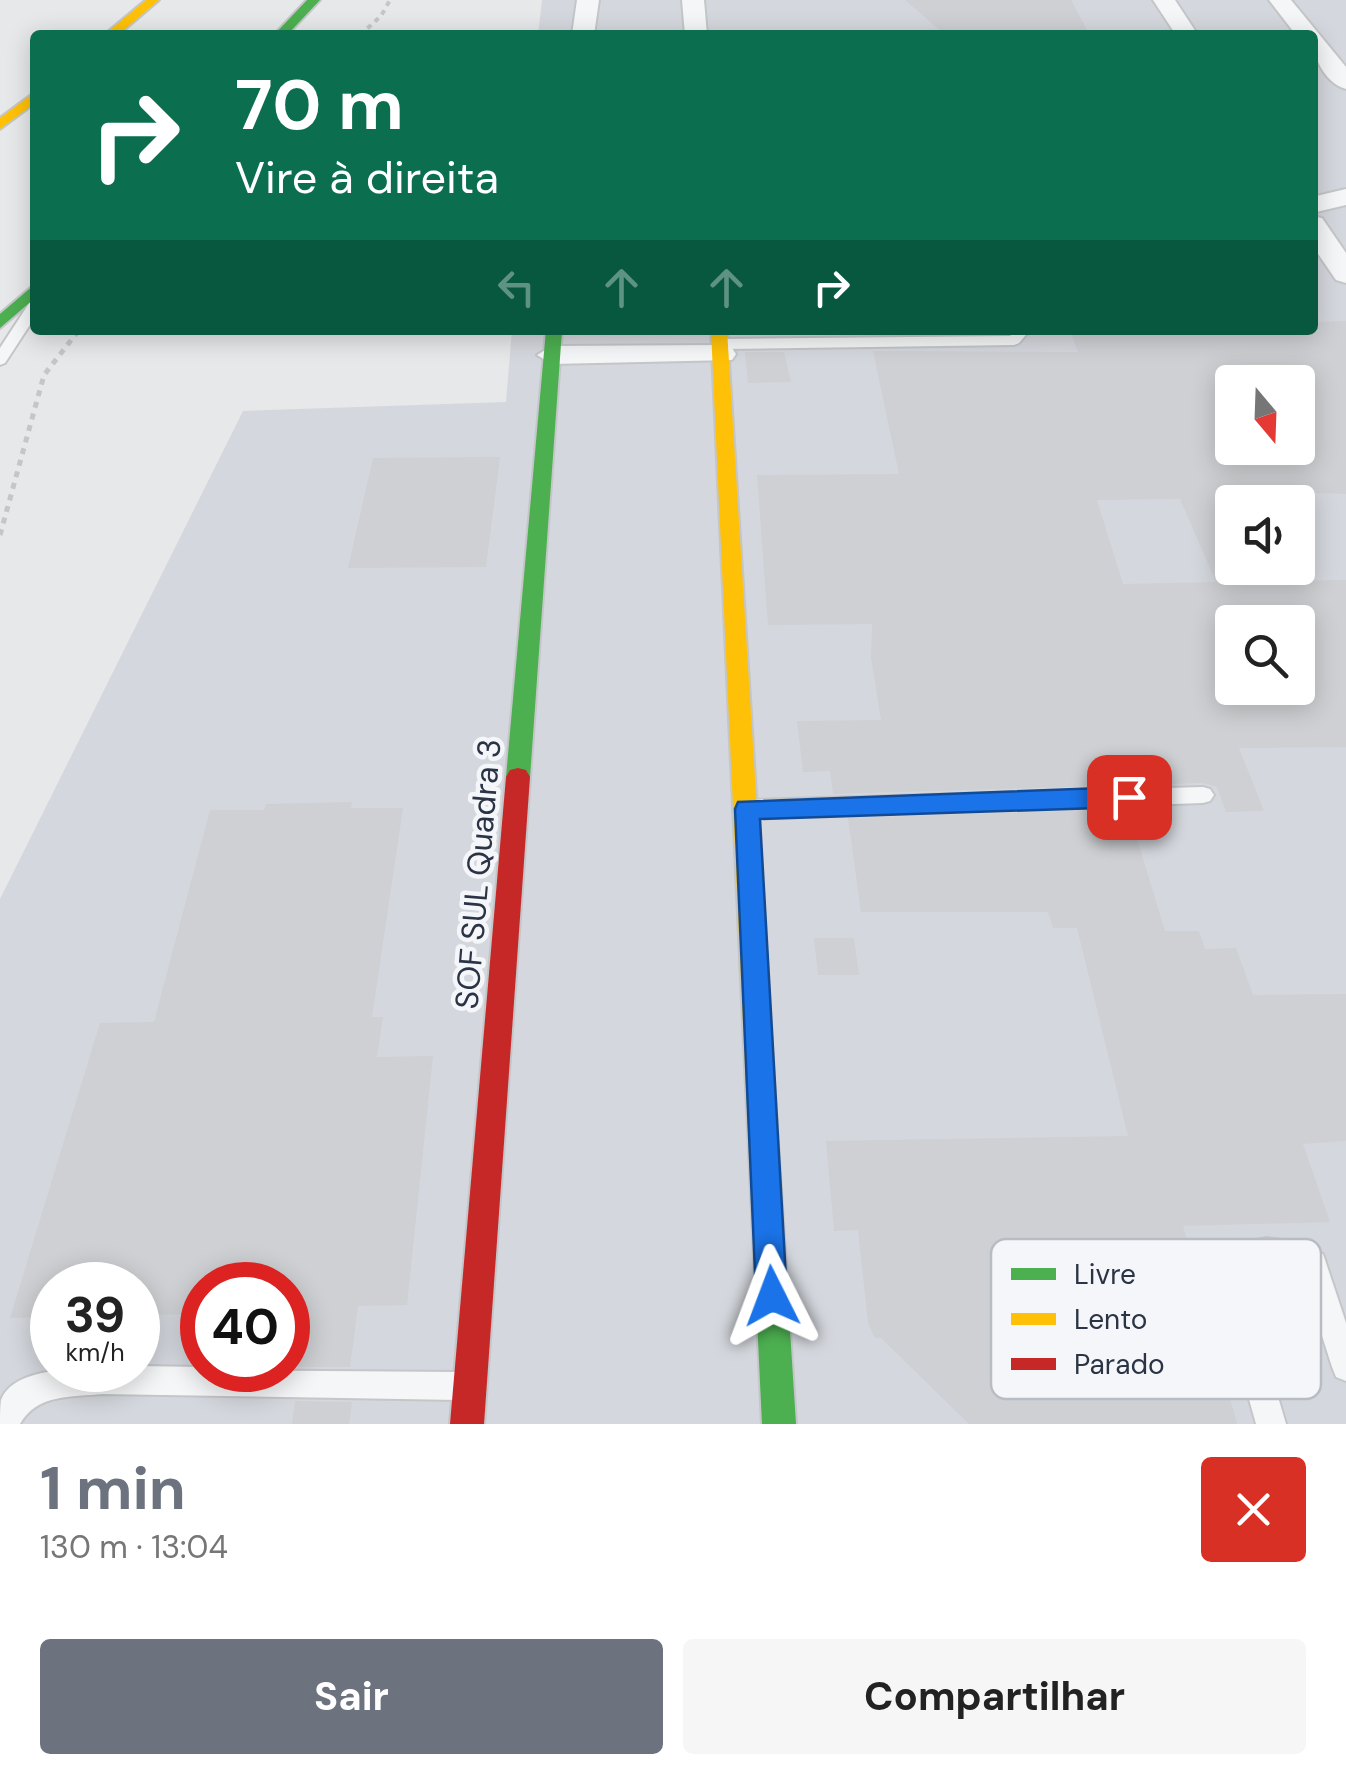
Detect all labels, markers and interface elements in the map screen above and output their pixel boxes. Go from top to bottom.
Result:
text: 70 m [235,60,404,151]
icon: right [70,70,200,200]
text: Vire à direita [235,148,499,207]
icon: left [489,260,544,315]
icon: ahead [594,260,649,315]
icon: ahead [699,260,754,315]
icon: right [804,260,859,315]
north arrow [1215,365,1315,465]
map controls [1215,365,1315,705]
button: sound [1215,485,1315,585]
button: search [1215,605,1315,705]
street label: SOF SUL Quadra 3 [445,737,511,1011]
pin [1087,755,1172,840]
icon: arrive [1102,770,1157,825]
legend [991,1239,1321,1399]
position arrow [720,1244,824,1348]
text: Livre [1074,1256,1136,1293]
speed limit sign: 40 [180,1262,310,1392]
text: 39 [65,1282,125,1348]
text: Lento [1074,1301,1147,1338]
text: km/h [65,1336,125,1369]
text: Parado [1074,1346,1165,1383]
text: 1 min [40,1449,186,1528]
button: close [1201,1457,1306,1562]
text: 130 m · 13:04 [40,1526,228,1568]
button: Sair [40,1639,663,1754]
button: Compartilhar [683,1639,1306,1754]

